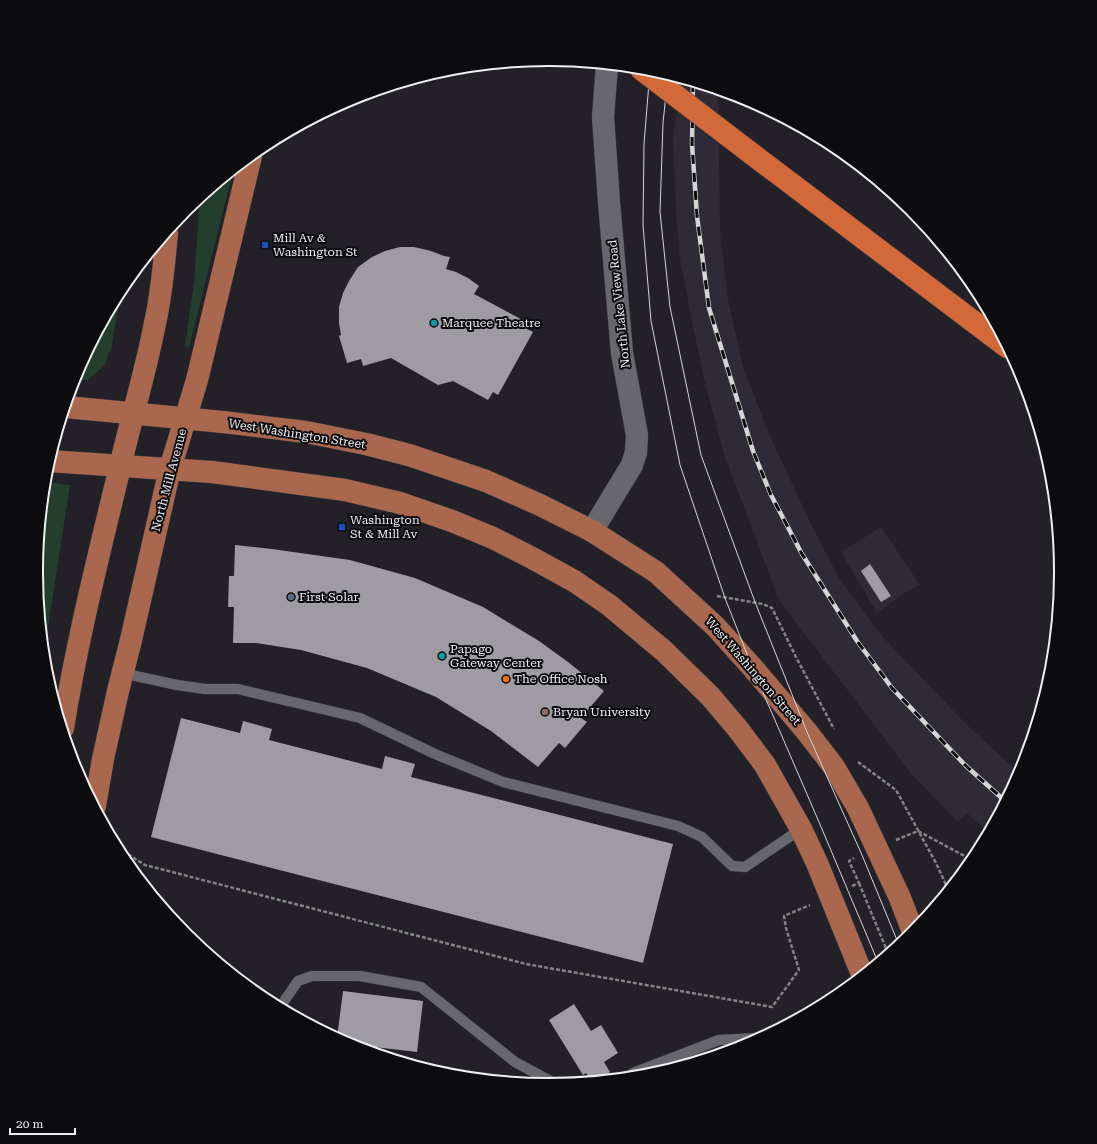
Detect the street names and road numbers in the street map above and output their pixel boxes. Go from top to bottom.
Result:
street label: North Lake View Road [605,239,633,369]
street label: West Washington Street [227,416,367,452]
street label: North Mill Avenue [149,427,190,533]
street label: West Washington Street [702,614,804,728]

